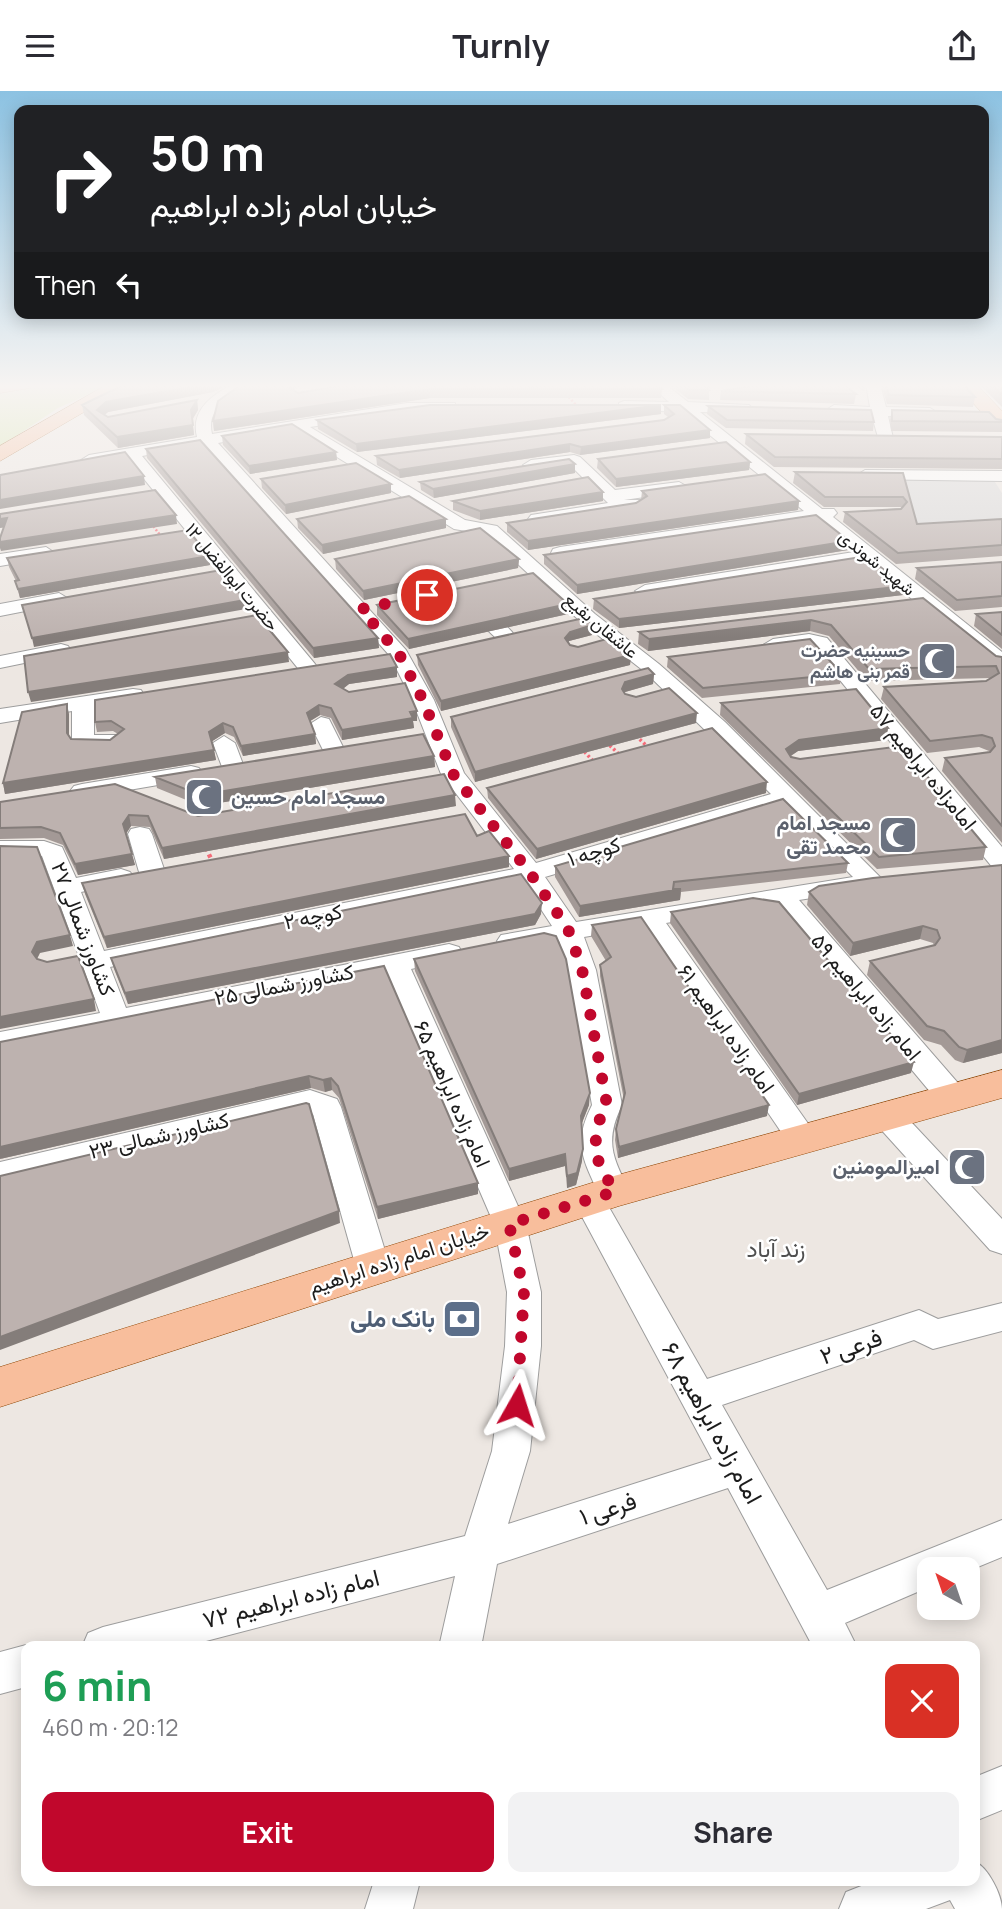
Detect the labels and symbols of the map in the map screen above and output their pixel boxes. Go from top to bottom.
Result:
street label: حضرت ابوالفضل ۱۲ [181,517,285,635]
street label: شهید شوندی [834,524,921,601]
pin [397,565,457,625]
street label: عاشقان بقیع [559,587,644,664]
place label: حسینیه حضرت قمر بنی هاشم [801,638,910,684]
mosque icon: حسینیه حضرت قمر بنی هاشم [916,640,958,682]
street label: امامزاده ابراهیم ۵۷ [863,697,984,836]
mosque icon: مسجد امام حسین [183,776,225,818]
place label: مسجد امام حسین [231,782,385,811]
place label: مسجد امام محمد تقی [776,808,871,860]
mosque icon: مسجد امام محمد تقی [877,814,919,856]
street label: کوچه ۱ [564,830,624,873]
street label: کشاورز شمالی ۲۷ [46,858,122,1000]
street label: کوچه ۲ [281,897,345,936]
street label: امام زاده ابراهیم ۵۹ [805,927,928,1066]
street label: کشاورز شمالی ۲۵ [212,957,356,1011]
street label: امام زاده ابراهیم ۶۱ [671,958,782,1099]
street label: امام زاده ابراهیم ۶۵ [407,1016,498,1172]
street label: کشاورز شمالی ۲۳ [86,1105,232,1165]
mosque icon: امیرالمومنین [946,1146,988,1188]
place label: امیرالمومنین [832,1152,940,1180]
street label: خیابان امام زاده ابراهیم [305,1216,493,1301]
district label: زند آباد [747,1232,805,1264]
bank icon: بانک ملی [441,1298,483,1340]
place label: بانک ملی [350,1301,435,1334]
street label: فرعی ۲ [815,1320,886,1372]
street label: امام زاده ابراهیم ۶۸ [654,1335,771,1510]
position arrow [480,1368,554,1442]
street label: فرعی ۱ [575,1483,640,1532]
north arrow [917,1557,980,1621]
street label: امام زاده ابراهیم ۷۲ [199,1560,383,1636]

